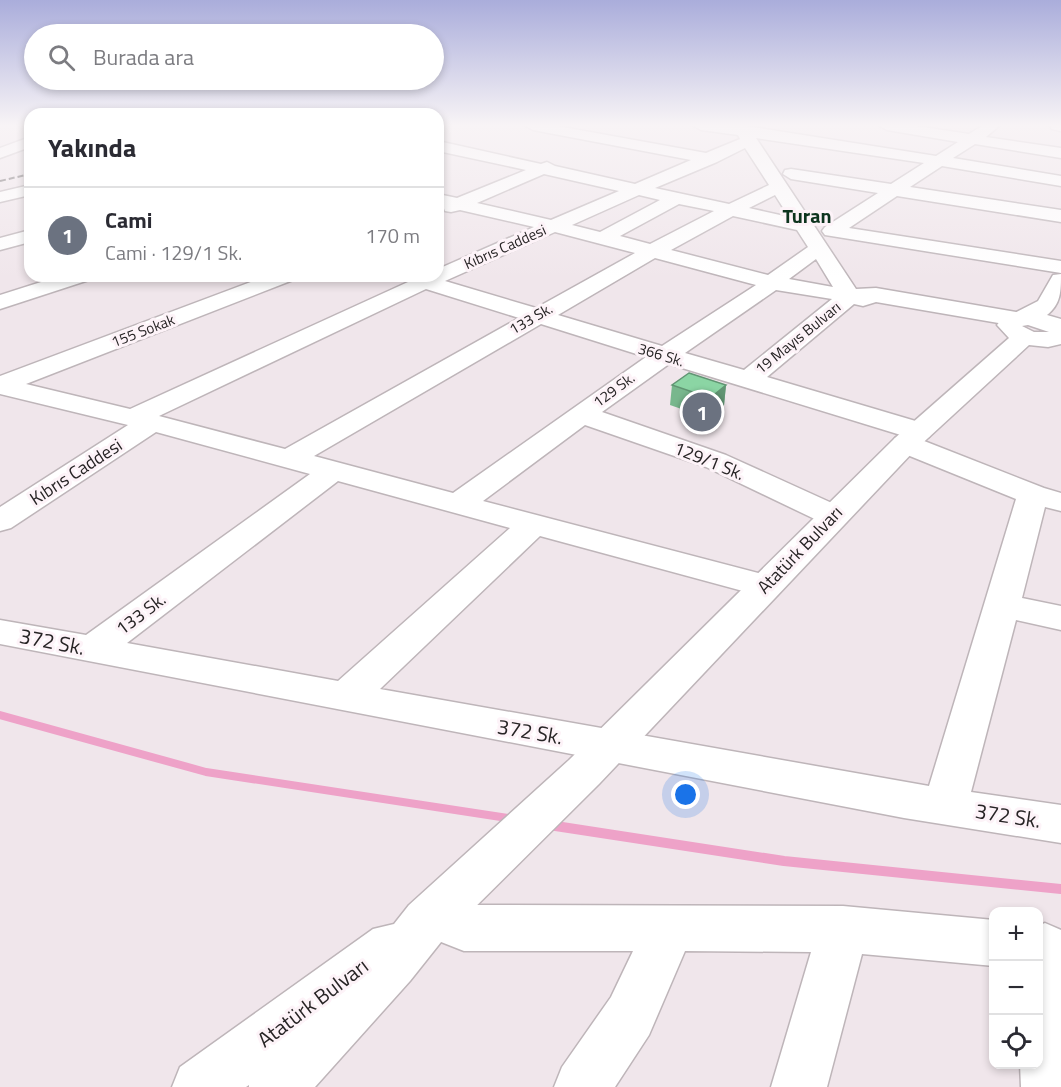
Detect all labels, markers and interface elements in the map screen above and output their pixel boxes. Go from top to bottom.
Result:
search box [24,24,444,90]
text: Burada ara [93,40,194,74]
icon: search [45,41,78,74]
text: Yakında [48,128,136,167]
district label: Turan [782,200,832,231]
text: Cami [105,203,152,237]
street label: Kıbrıs Caddesi [460,218,550,275]
text: 1 [62,220,73,251]
text: 170 m [365,220,420,251]
text: Cami · 129/1 Sk. [105,237,242,268]
street label: 19 Mayıs Bulvarı [750,296,846,379]
street label: 133 Sk. [505,297,557,340]
street label: 155 Sokak [108,308,178,353]
street label: 366 Sk. [635,337,687,372]
street label: 129 Sk. [588,366,640,413]
pin: 1 [682,390,722,434]
street label: Kıbrıs Caddesi [24,432,127,512]
street label: 129/1 Sk. [670,434,749,487]
street label: Atatürk Bulvarı [751,500,849,600]
street label: 133 Sk. [110,586,171,641]
street label: 372 Sk. [17,619,88,663]
street label: 372 Sk. [495,710,565,752]
your location [671,780,700,809]
street label: 372 Sk. [973,794,1043,836]
map controls [989,907,1043,1069]
button: + [989,907,1043,961]
street label: Atatürk Bulvarı [250,950,375,1055]
button: − [989,961,1043,1015]
button: locate [989,1015,1043,1069]

